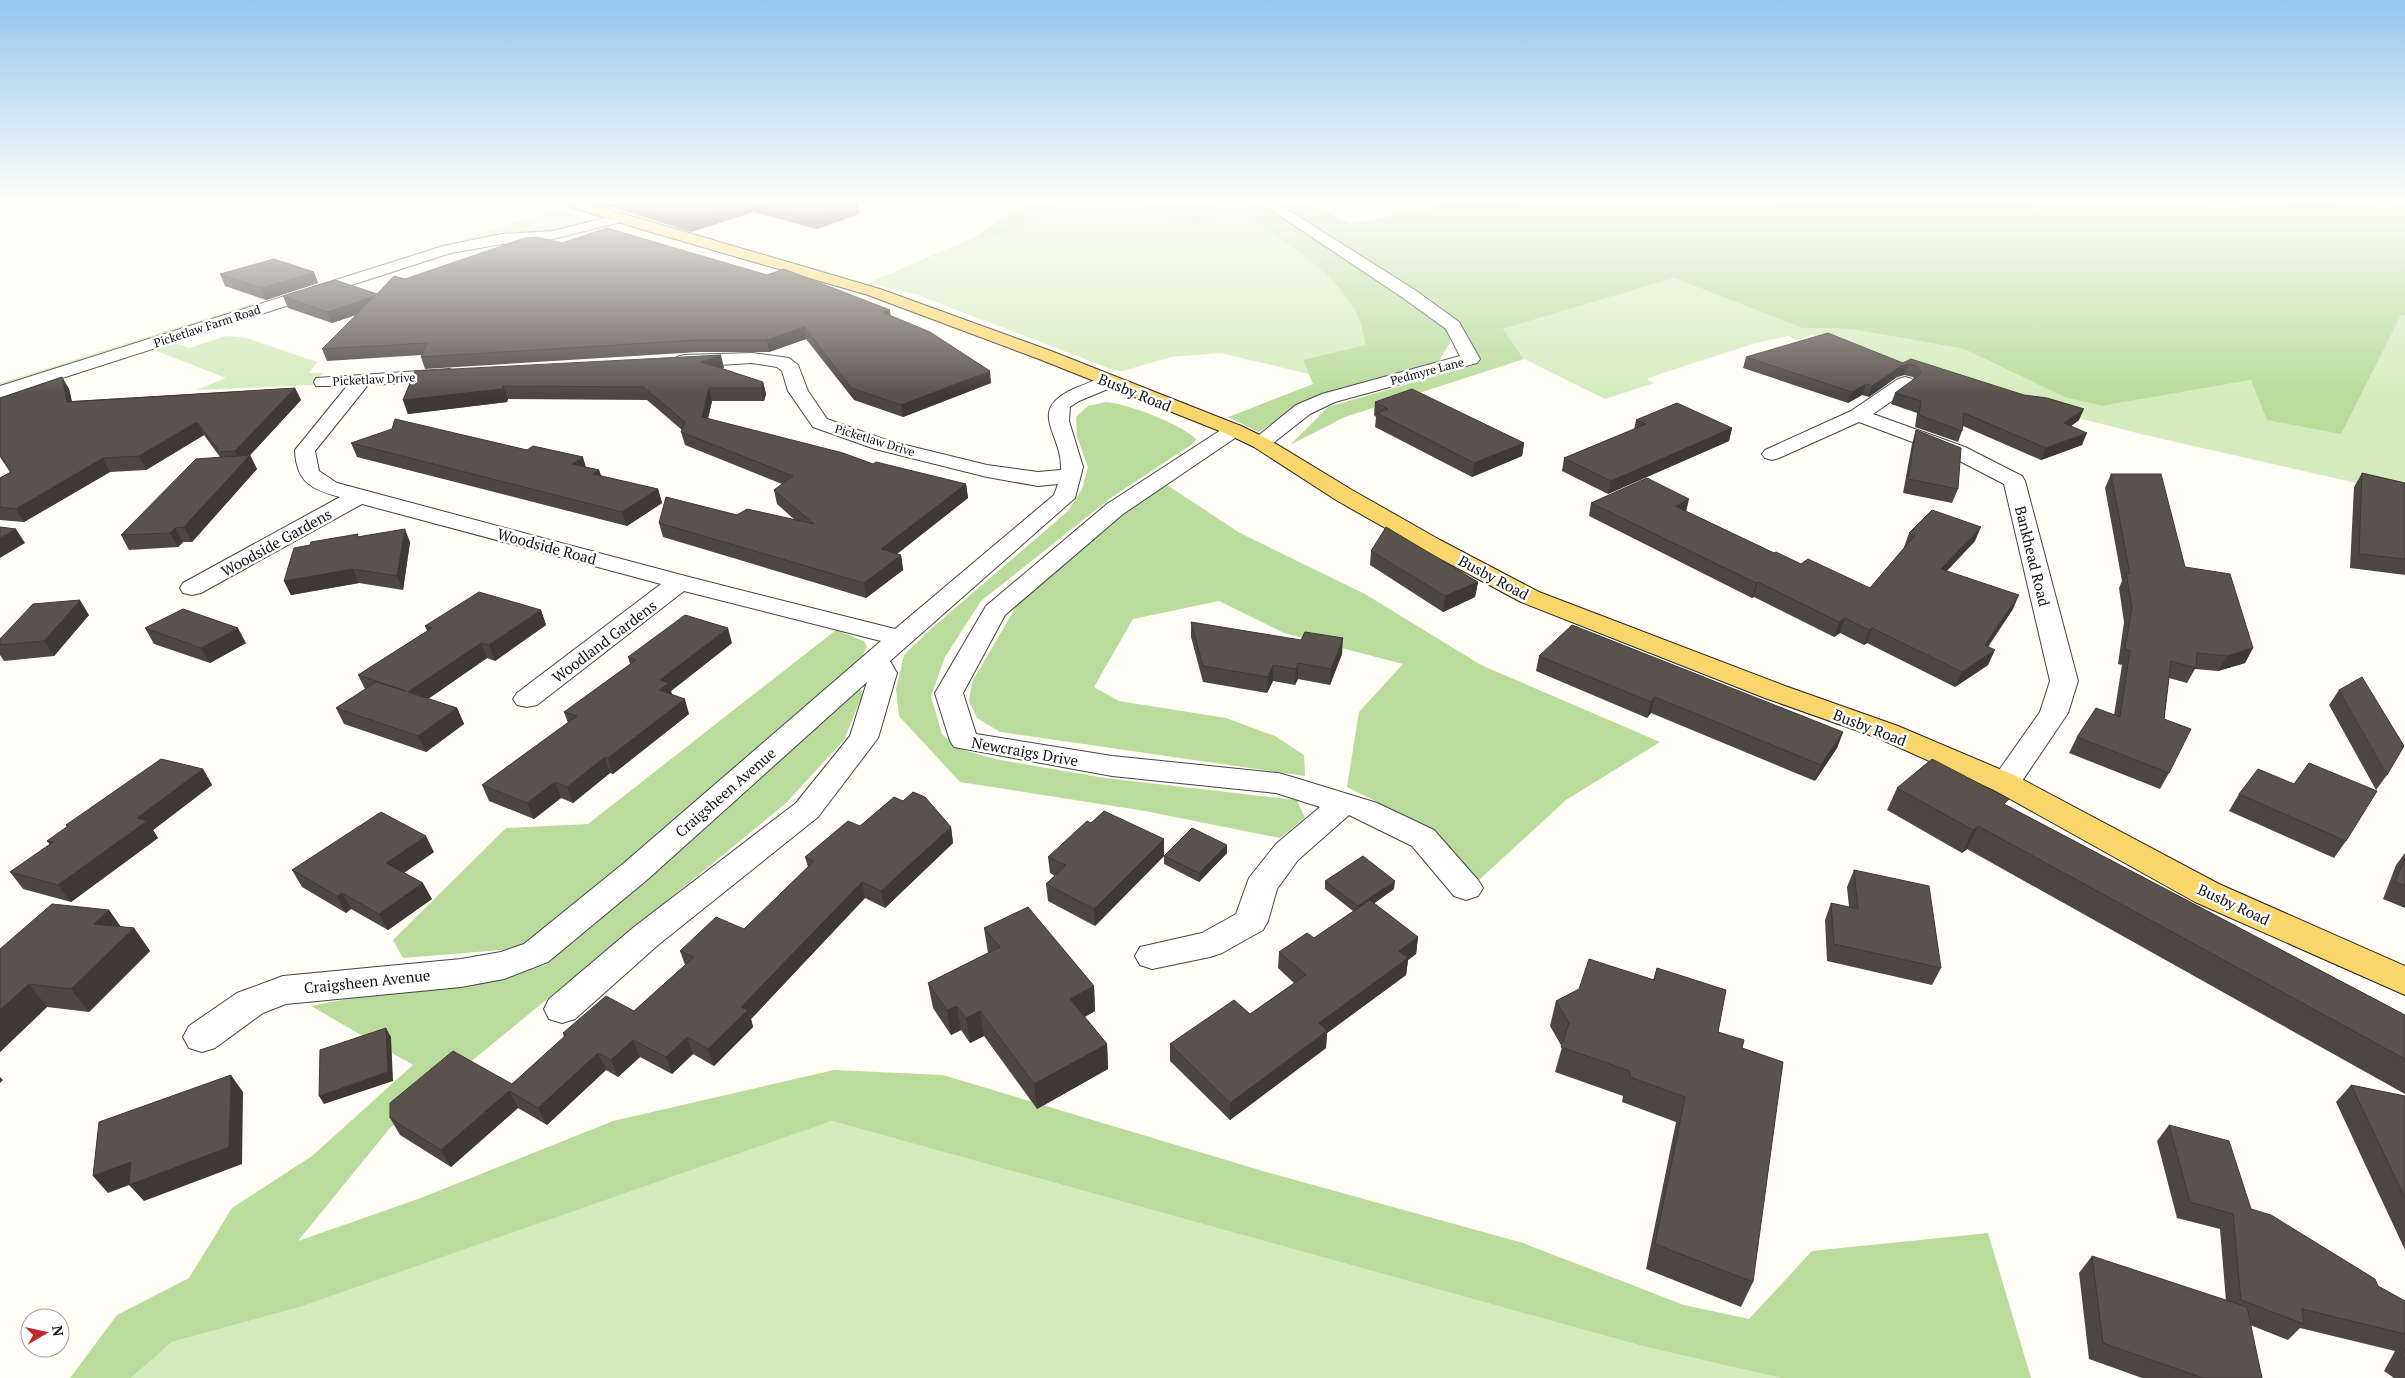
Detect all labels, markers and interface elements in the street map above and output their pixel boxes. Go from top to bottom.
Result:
street label: Picketlaw Farm Road [152,302,263,350]
street label: Pedmyre Lane [1389,354,1465,388]
street label: Busby Road [1096,368,1174,416]
street label: Picketlaw Drive [332,369,416,389]
street label: Picketlaw Drive [833,421,917,459]
street label: Woodside Gardens [217,503,335,581]
street label: Bankhead Road [2011,504,2055,608]
street label: Woodside Road [495,523,599,569]
street label: Busby Road [1455,550,1533,604]
street label: Woodland Gardens [548,595,660,687]
street label: Busby Road [1831,704,1909,750]
street label: Newcraigs Drive [970,732,1080,770]
street label: Craigsheen Avenue [670,743,780,841]
street label: Busby Road [2195,879,2273,929]
street label: Craigsheen Avenue [303,964,431,998]
north arrow [20,1308,70,1358]
text: N [48,1324,69,1338]

